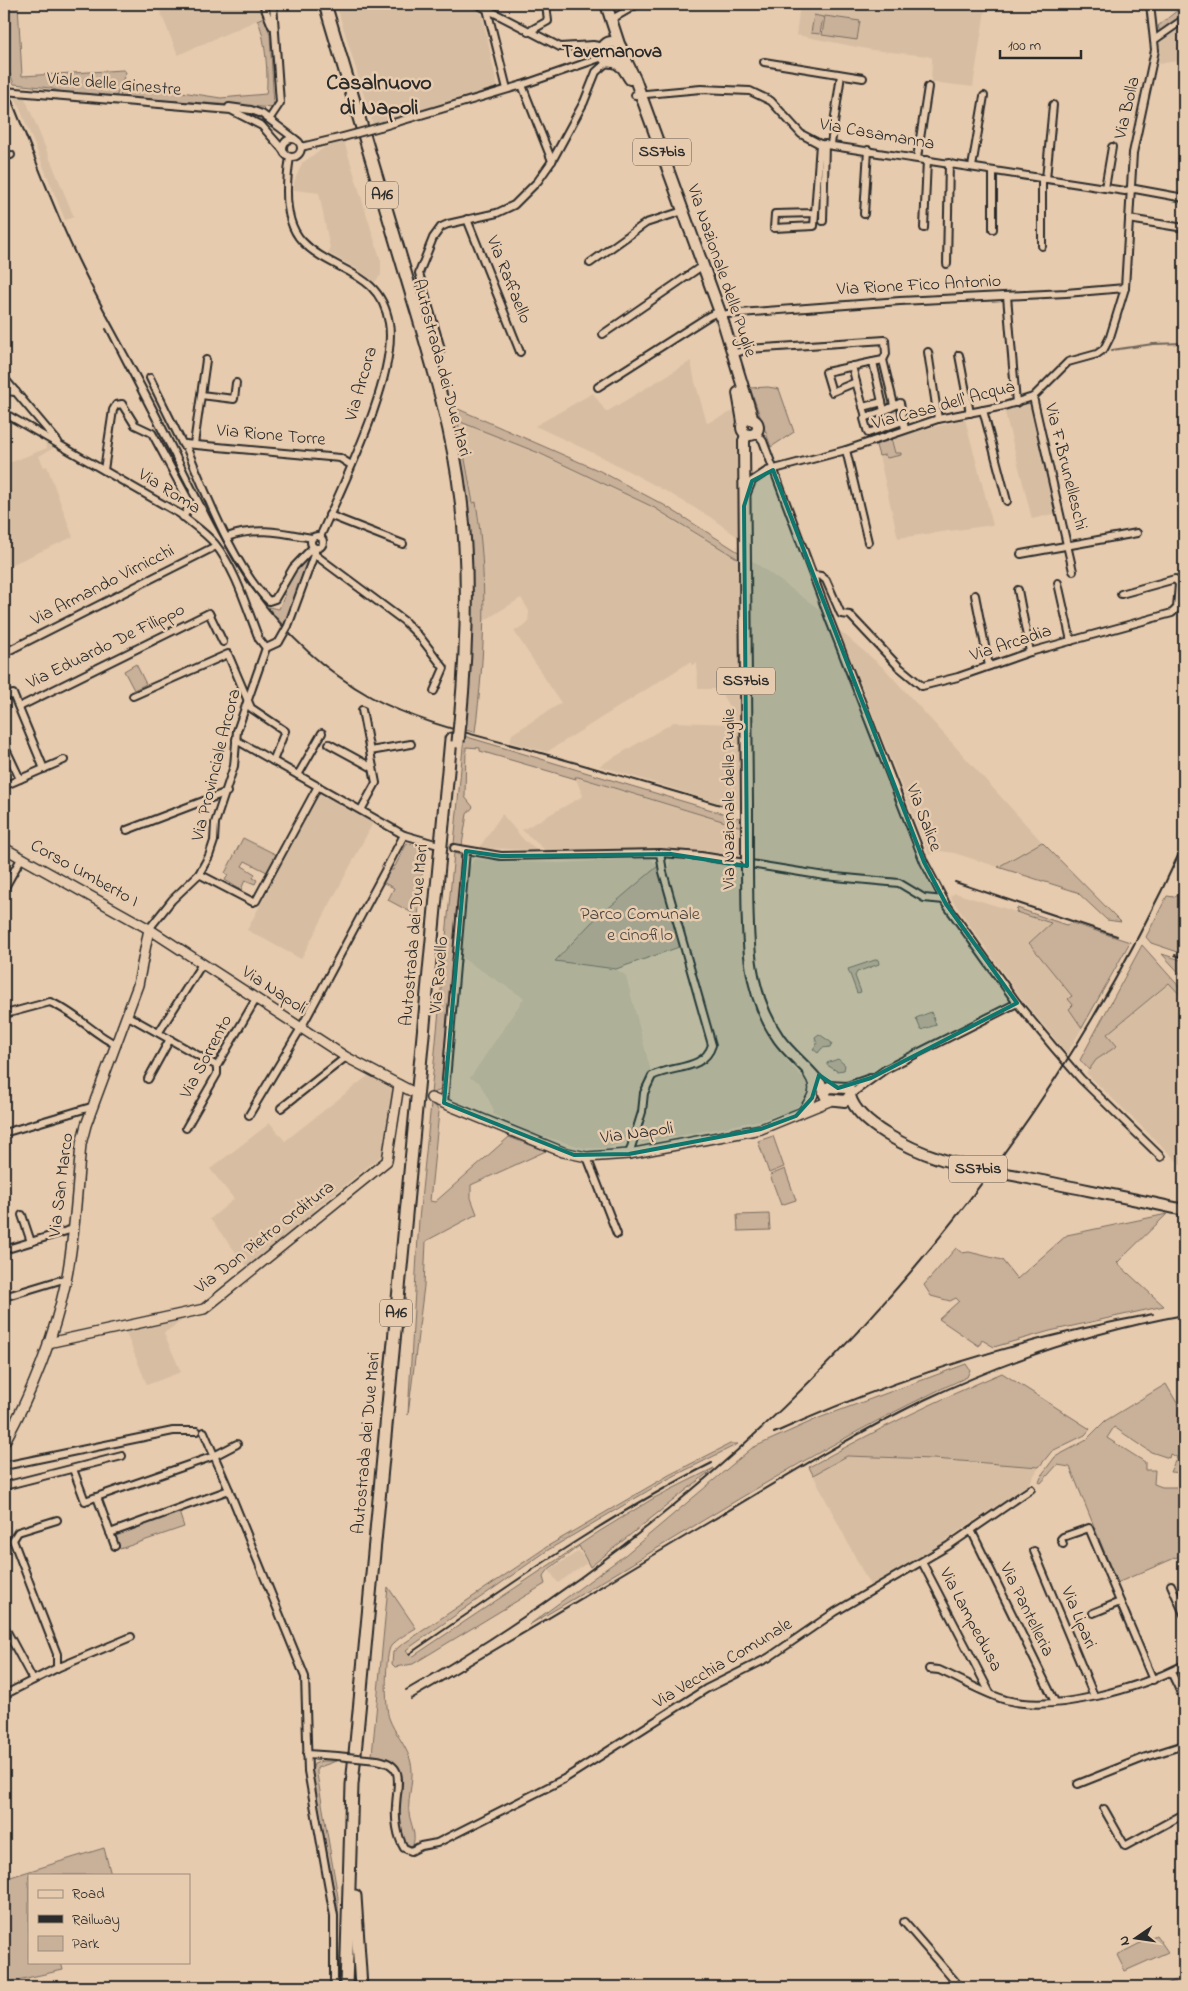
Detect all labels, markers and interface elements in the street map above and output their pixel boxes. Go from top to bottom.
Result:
scale bar [1000,28,1082,60]
text: 100 m [1008,35,1041,57]
district label: Tavernanova [562,39,662,66]
street label: Viale delle Ginestre [45,66,183,104]
district label: Casalnuovo di Napoli [326,68,432,125]
street label: Via Bolla [1108,74,1148,143]
street label: Via Casamanna [816,112,937,158]
road number: SS7bis [633,138,691,166]
street label: Via Nazionale delle Puglie [678,180,763,362]
road number: A16 [366,182,398,208]
street label: Via Raffaello [478,231,537,328]
street label: Via Rione Fico Antonio [835,269,1002,303]
street label: Autostrada dei Due Mari [405,276,477,460]
street label: Via Arcora [339,344,385,425]
street label: Via Casa dell' Acqua [869,374,1018,438]
street label: Via F.Brunelleschi [1036,400,1093,533]
street label: Via Rione Torre [215,418,327,454]
street label: Via Roma [132,462,205,522]
street label: Via Armando Virnicchi [26,539,179,634]
street label: Via Eduardo De Filippo [22,597,190,697]
street label: Via Arcadia [966,619,1055,670]
road number: SS7bis [717,668,775,694]
street label: Via Provinciale Arcora [185,686,248,845]
street label: Via Nazionale delle Puglie [717,708,744,891]
street label: Via Salice [898,780,948,856]
street label: Corso Umberto I [25,833,143,915]
street label: Autostrada dei Due Mari [394,843,436,1027]
park label: Parco Comunale e cinofilo [580,902,701,949]
street label: Via Ravello [424,935,456,1016]
street label: Via Napoli [235,960,312,1022]
street label: Via Sorrento [174,1011,240,1104]
street label: Via Napoli [598,1116,675,1152]
street label: Via San Marco [43,1131,81,1240]
road number: SS7bis [949,1156,1007,1182]
street label: Via Don Pietro Orditura [189,1175,340,1302]
road number: A16 [380,1300,412,1326]
street label: Autostrada dei Due Mari [346,1351,388,1535]
street label: Via Pantelleria [992,1558,1060,1661]
street label: Via Lampedusa [931,1563,1008,1677]
street label: Via Lipari [1053,1582,1103,1653]
street label: Via Vecchia Comunale [648,1612,798,1716]
legend [28,1874,190,1964]
text: Road [72,1883,105,1905]
text: Railway [72,1909,120,1932]
north arrow [1110,1914,1160,1964]
text: Park [72,1933,100,1955]
text: N [1114,1934,1136,1948]

